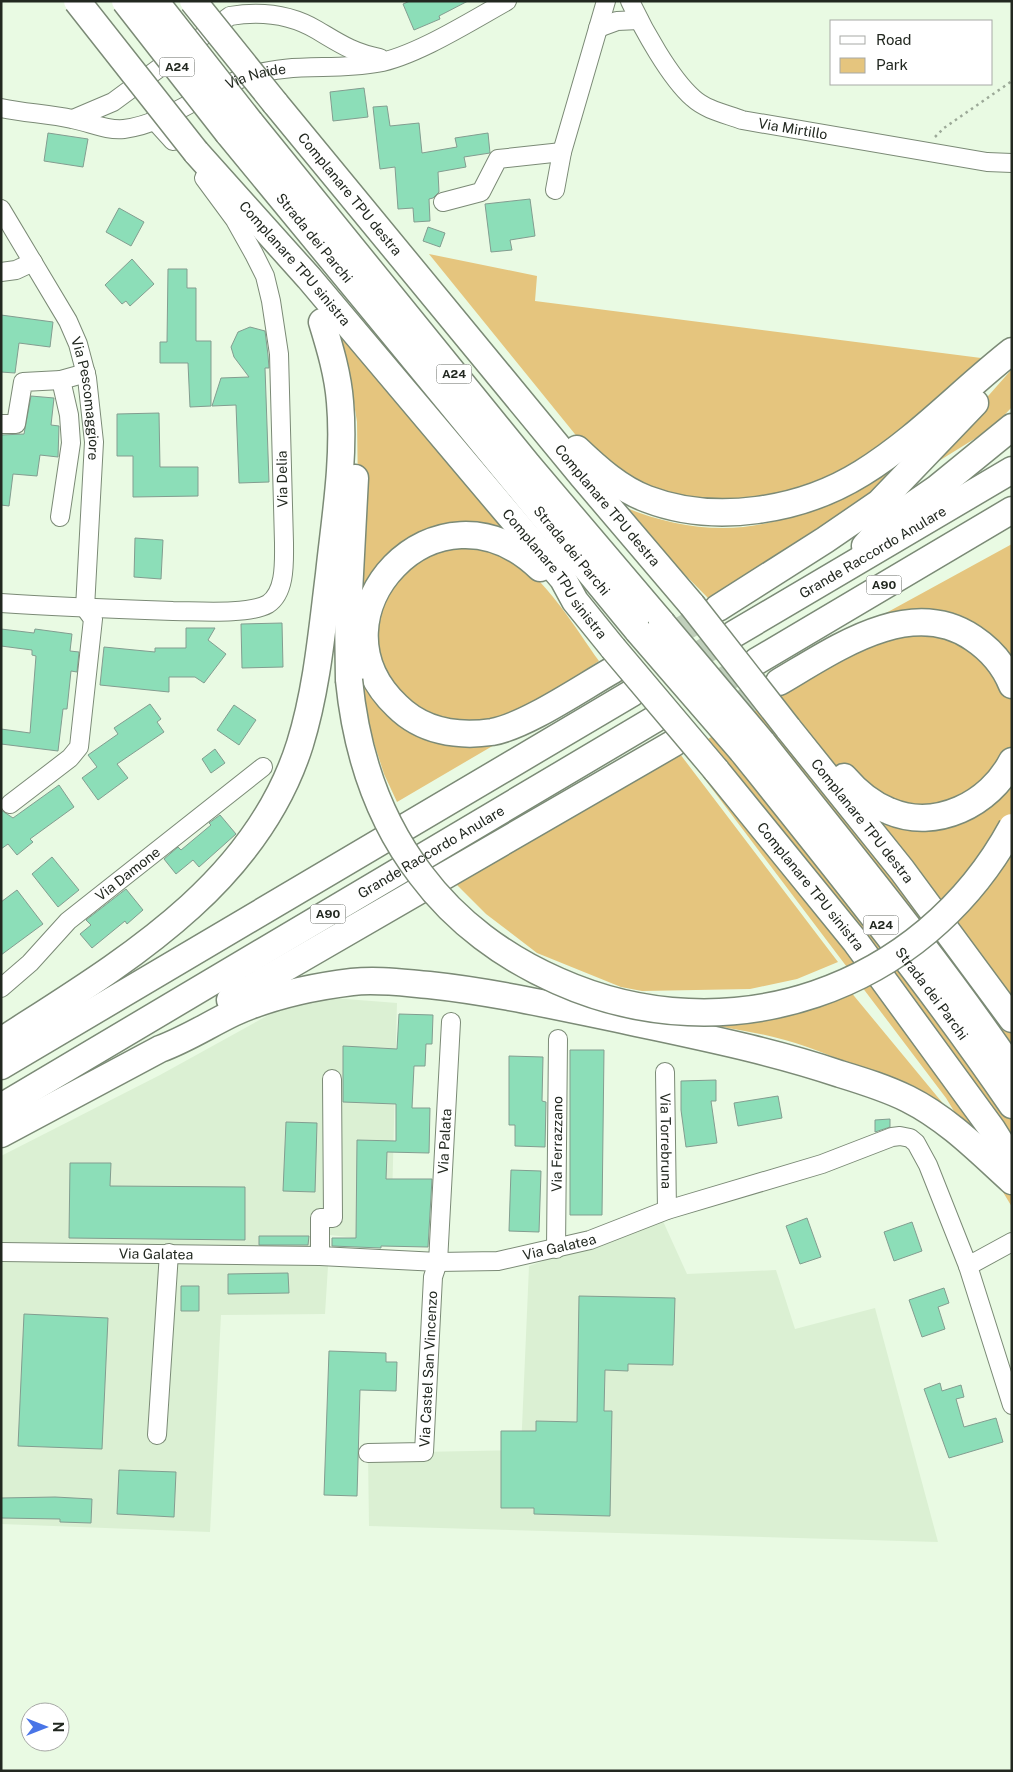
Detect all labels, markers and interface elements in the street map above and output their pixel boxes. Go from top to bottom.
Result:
legend [830,20,993,85]
text: Road [876,31,912,48]
text: Park [876,56,908,73]
road number: A24 [160,58,194,76]
street label: Via Naide [223,61,287,92]
street label: Via Mirtillo [757,115,829,143]
street label: Complanare TPU destra [295,129,405,259]
street label: Strada dei Parchi [273,190,356,286]
street label: Complanare TPU sinistra [236,198,354,329]
street label: Via Pescomaggiore [68,334,102,461]
road number: A24 [436,364,472,384]
street label: Complanare TPU destra [552,441,663,569]
street label: Via Delia [274,450,290,508]
street label: Strada dei Parchi [530,503,613,599]
street label: Grande Raccordo Anulare [796,503,949,602]
street label: Complanare TPU sinistra [499,506,610,642]
road number: A90 [866,576,902,594]
street label: Complanare TPU destra [808,756,917,886]
street label: Grande Raccordo Anulare [355,802,507,902]
street label: Complanare TPU sinistra [754,819,867,954]
street label: Via Damone [92,843,163,904]
road number: A90 [310,904,346,924]
road number: A24 [864,916,898,934]
street label: Strada dei Parchi [892,944,971,1043]
street label: Via Torrebruna [657,1093,675,1189]
street label: Via Ferrazzano [549,1096,565,1192]
street label: Via Palata [435,1108,454,1174]
street label: Via Galatea [521,1230,598,1263]
street label: Via Galatea [119,1245,193,1262]
street label: Via Castel San Vincenzo [416,1290,440,1448]
north arrow [20,1702,70,1752]
text: N [50,1722,66,1732]

